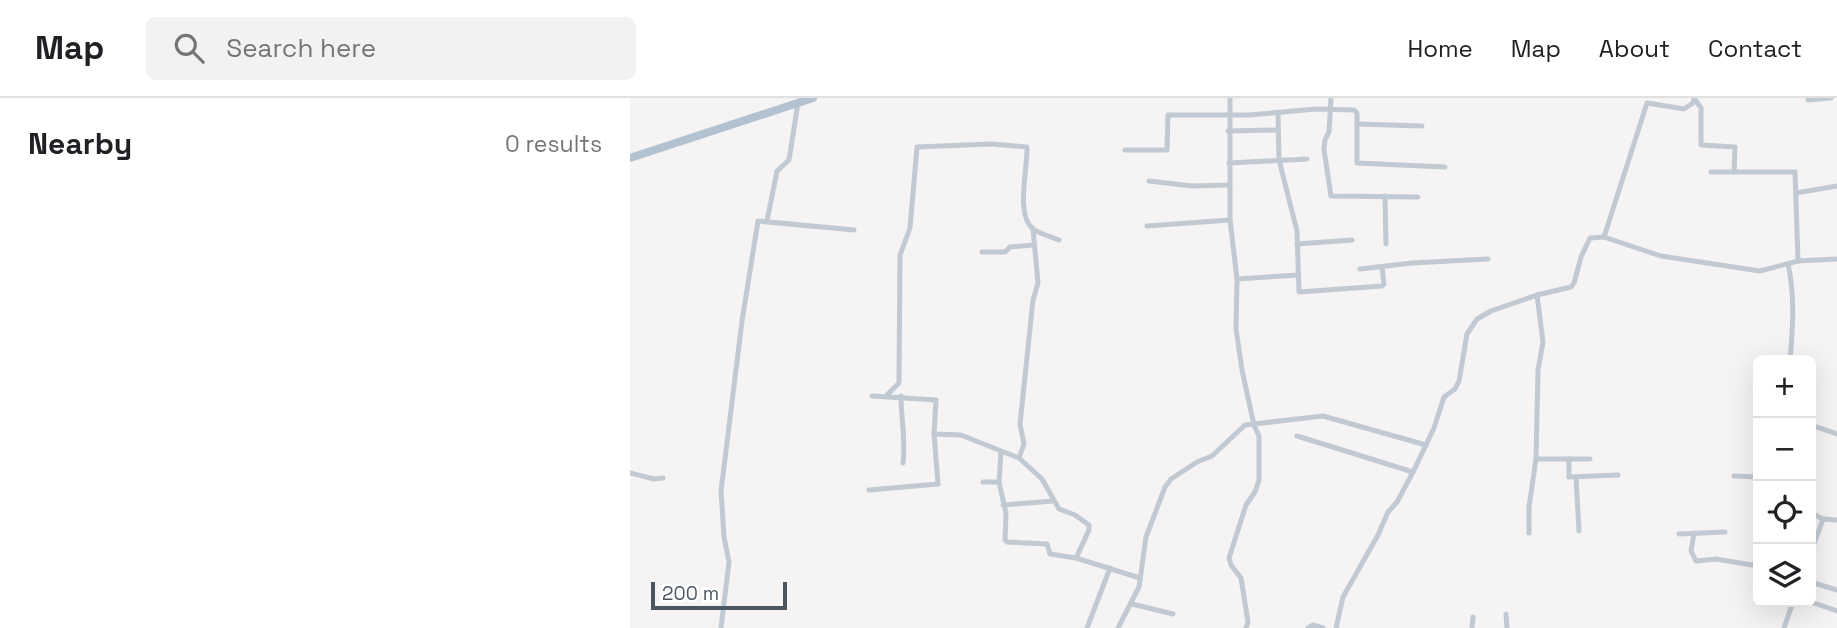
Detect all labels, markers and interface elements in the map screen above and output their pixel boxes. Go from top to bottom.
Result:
search box [146,17,636,80]
text: Map [35,27,104,69]
icon: search [170,29,208,67]
text: Search here [226,31,376,65]
text: Home [1407,33,1473,64]
text: Map [1511,33,1561,64]
text: About [1599,33,1670,64]
text: Contact [1708,33,1802,64]
text: Nearby [28,124,132,163]
text: 0 results [505,129,602,159]
map controls [1753,355,1816,607]
button: + [1753,355,1816,418]
button: − [1753,418,1816,481]
button: locate [1753,481,1816,544]
button: layers [1753,544,1816,607]
scale bar [651,579,788,611]
text: 200 m [662,581,719,606]

